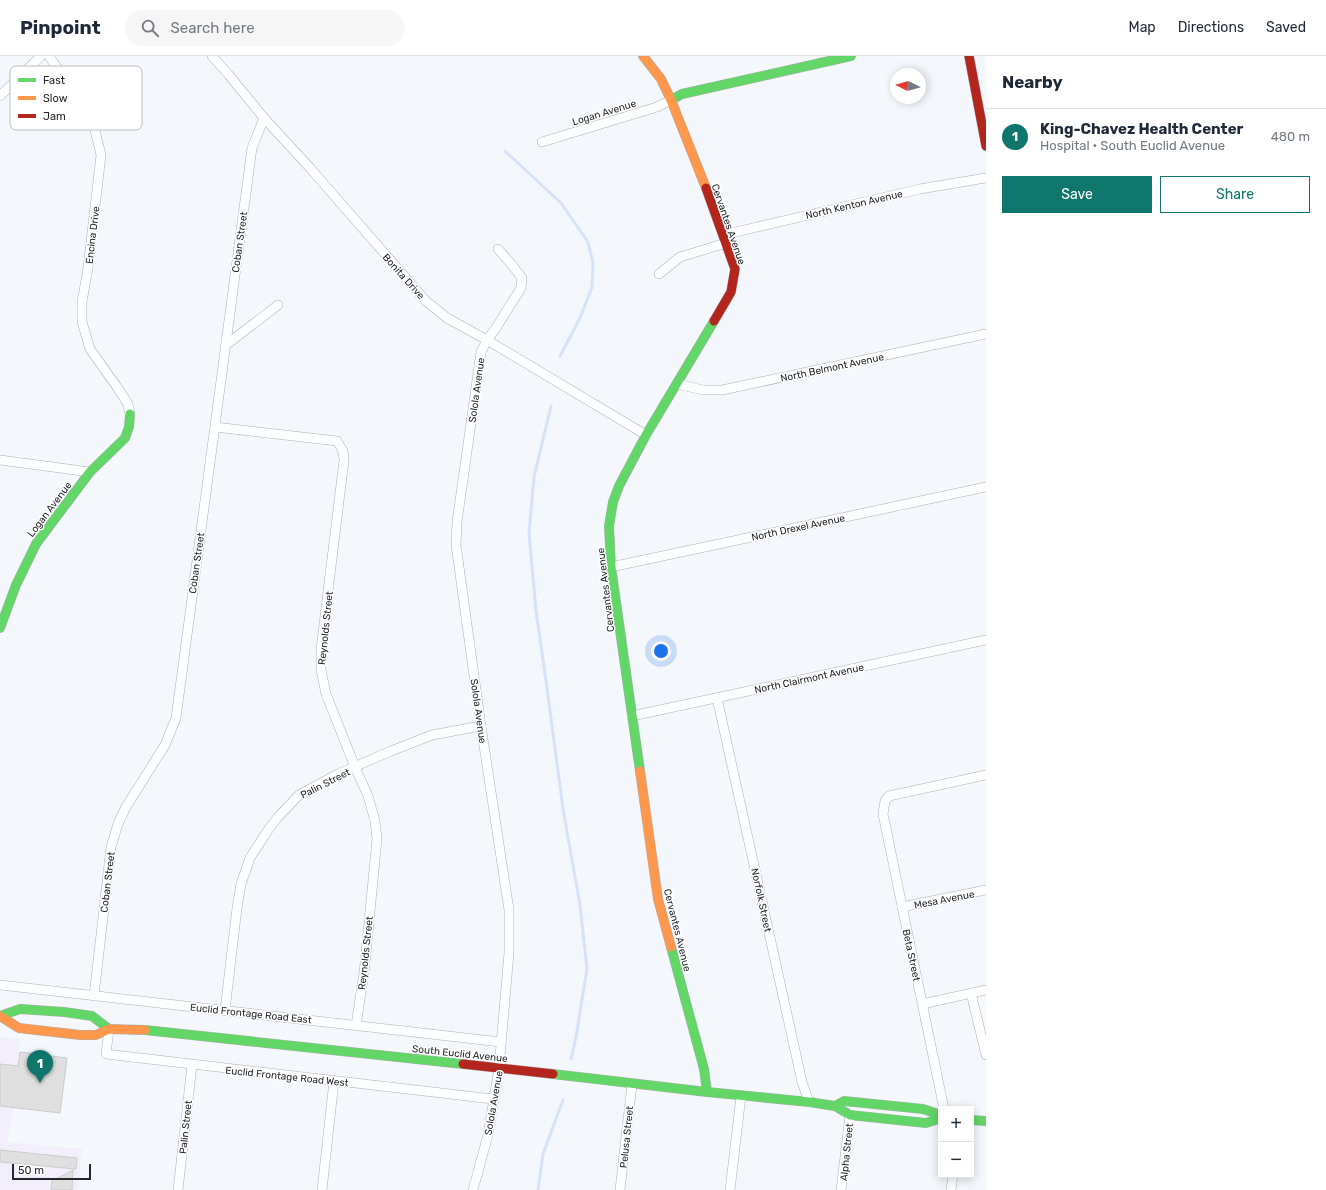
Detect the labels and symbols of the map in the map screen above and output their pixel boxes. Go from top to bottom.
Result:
legend [10,66,142,130]
north arrow [890,68,926,104]
text: Fast [43,74,66,87]
text: Slow [43,92,68,105]
street label: Logan Avenue [571,97,638,128]
text: Jam [43,110,66,123]
street label: Cervantes Avenue [709,182,748,267]
street label: North Kenton Avenue [805,188,904,222]
street label: Encina Drive [83,205,103,265]
street label: Coban Street [230,211,250,273]
street label: Bonita Drive [380,252,427,302]
street label: North Belmont Avenue [779,351,885,385]
street label: Solola Avenue [467,357,488,423]
street label: Logan Avenue [25,479,75,540]
street label: North Drexel Avenue [750,512,847,544]
street label: Coban Street [187,532,207,594]
street label: Cervantes Avenue [595,547,617,633]
street label: Reynolds Street [316,591,336,666]
your location [651,641,671,661]
street label: North Clairmont Avenue [753,661,865,696]
street label: Solola Avenue [468,678,489,745]
street label: Palin Street [299,766,352,802]
street label: Coban Street [98,851,118,913]
street label: Norfolk Street [748,867,774,933]
street label: Cervantes Avenue [661,888,693,973]
street label: Mesa Avenue [913,888,976,912]
street label: Reynolds Street [356,916,376,991]
street label: Beta Street [900,928,922,982]
street label: Euclid Frontage Road East [190,1002,312,1026]
street label: South Euclid Avenue [412,1043,509,1065]
pin: 1 [27,1050,53,1083]
street label: Euclid Frontage Road West [225,1065,349,1089]
street label: Solola Avenue [482,1070,506,1136]
street label: Palin Street [177,1099,195,1155]
street label: Pelusa Street [618,1105,636,1169]
street label: Alpha Street [838,1123,856,1182]
scale bar [12,1162,91,1181]

